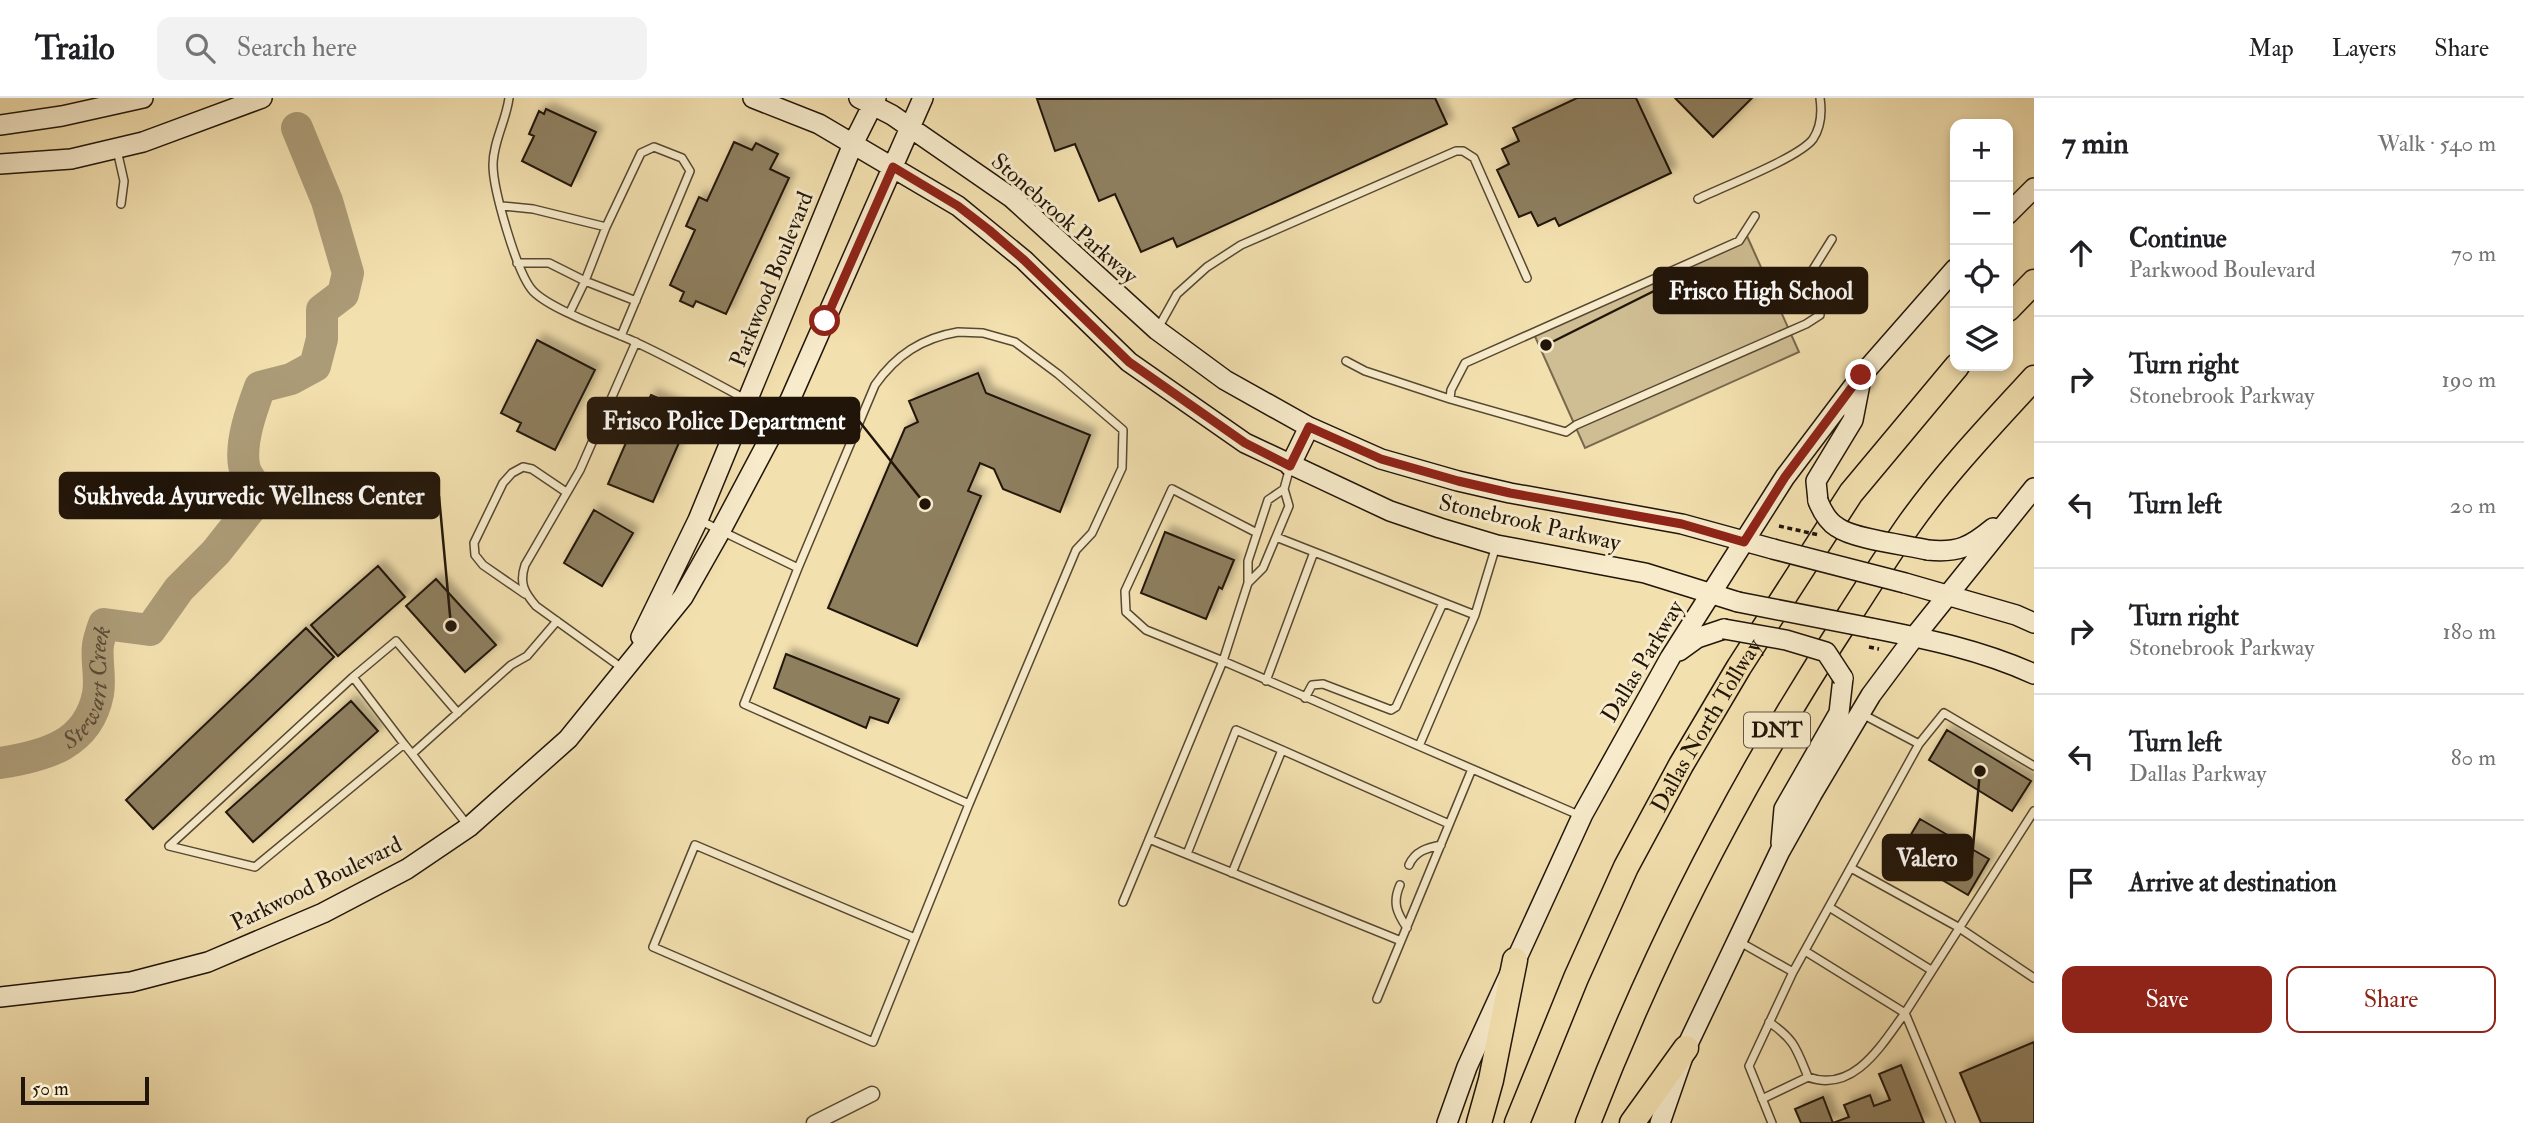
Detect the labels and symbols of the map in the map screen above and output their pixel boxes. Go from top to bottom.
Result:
street label: Stonebrook Parkway [985,147,1145,291]
street label: Parkwood Boulevard [723,187,820,371]
callout: Frisco High School [1654,268,1867,313]
text: Frisco High School [1669,276,1854,307]
route start [809,305,840,336]
route end [1845,359,1876,390]
callout: Frisco Police Department [588,398,859,443]
text: Frisco Police Department [602,406,846,437]
callout: Sukhveda Ayurvedic Wellness Center [60,473,439,518]
text: Sukhveda Ayurvedic Wellness Center [73,481,426,512]
street label: Stonebrook Parkway [1436,487,1624,558]
street label: Dallas Parkway [1595,594,1691,728]
water label: Stewart Creek [55,622,118,757]
street label: Dallas North Tollway [1644,632,1769,817]
road number: DNT [1744,712,1810,748]
street label: Parkwood Boulevard [226,830,406,937]
callout: Valero [1883,835,1972,880]
text: Valero [1895,843,1958,874]
scale bar [21,1074,149,1106]

